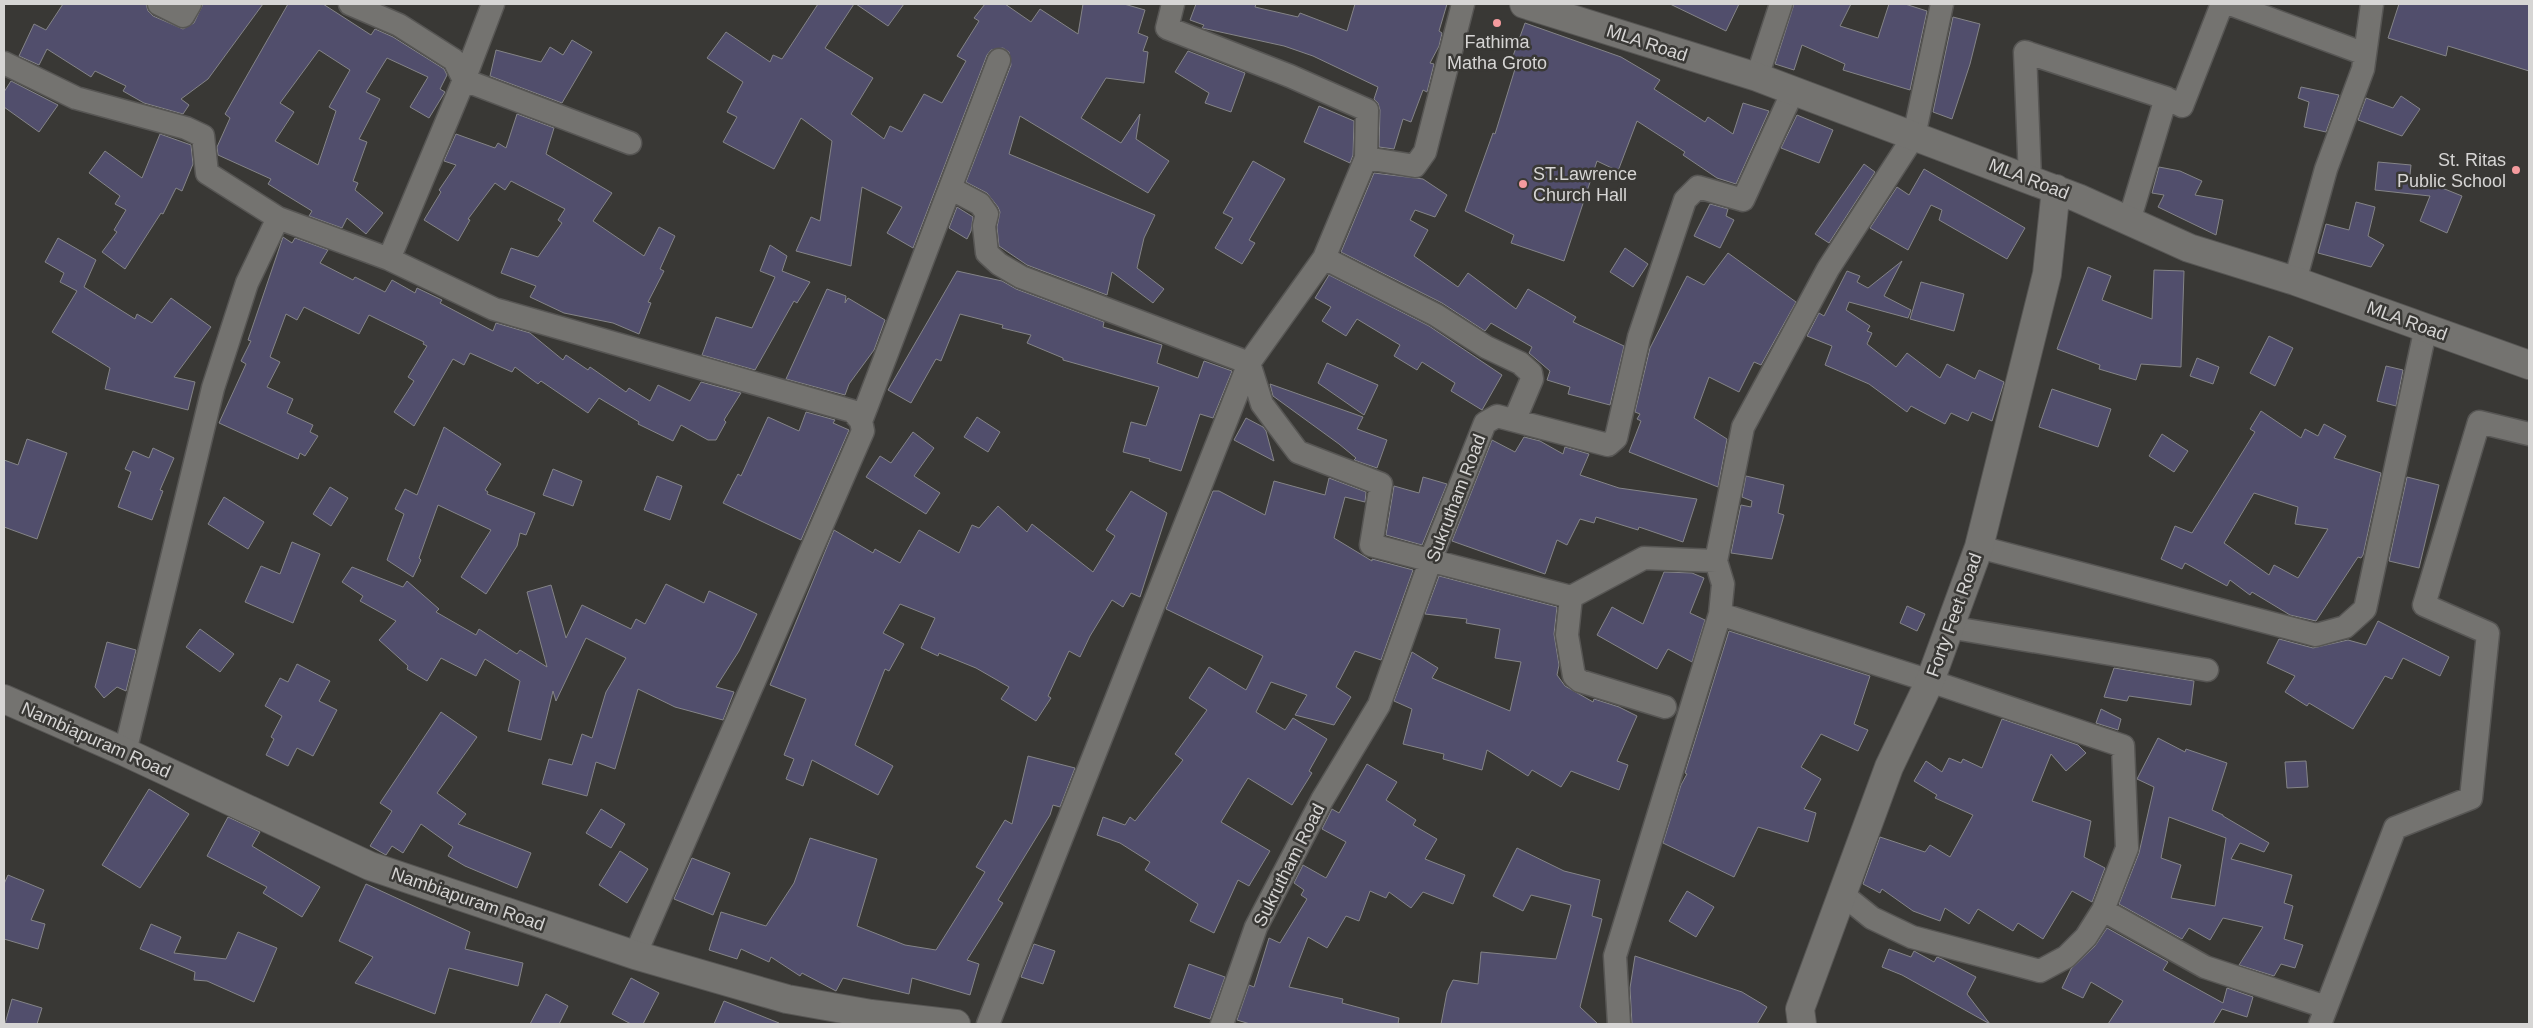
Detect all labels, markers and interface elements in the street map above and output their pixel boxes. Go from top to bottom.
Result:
marker: Fathima Matha Groto [1491,17,1503,29]
street label: MLA Road [1604,21,1690,65]
place label: Fathima Matha Groto [1447,32,1547,73]
place label: St. Ritas Public School [2397,150,2506,191]
street label: MLA Road [1986,155,2072,203]
place label: ST.Lawrence Church Hall [1533,164,1637,205]
marker: St. Ritas Public School [2510,164,2522,176]
marker: ST.Lawrence Church Hall [1517,178,1529,190]
street label: MLA Road [2364,297,2450,345]
street label: Sukrutham Road [1422,431,1490,565]
street label: Forty Feet Road [1922,550,1986,680]
street label: Nambiapuram Road [18,698,174,782]
street label: Sukrutham Road [1249,800,1329,930]
street label: Nambiapuram Road [389,863,547,935]

